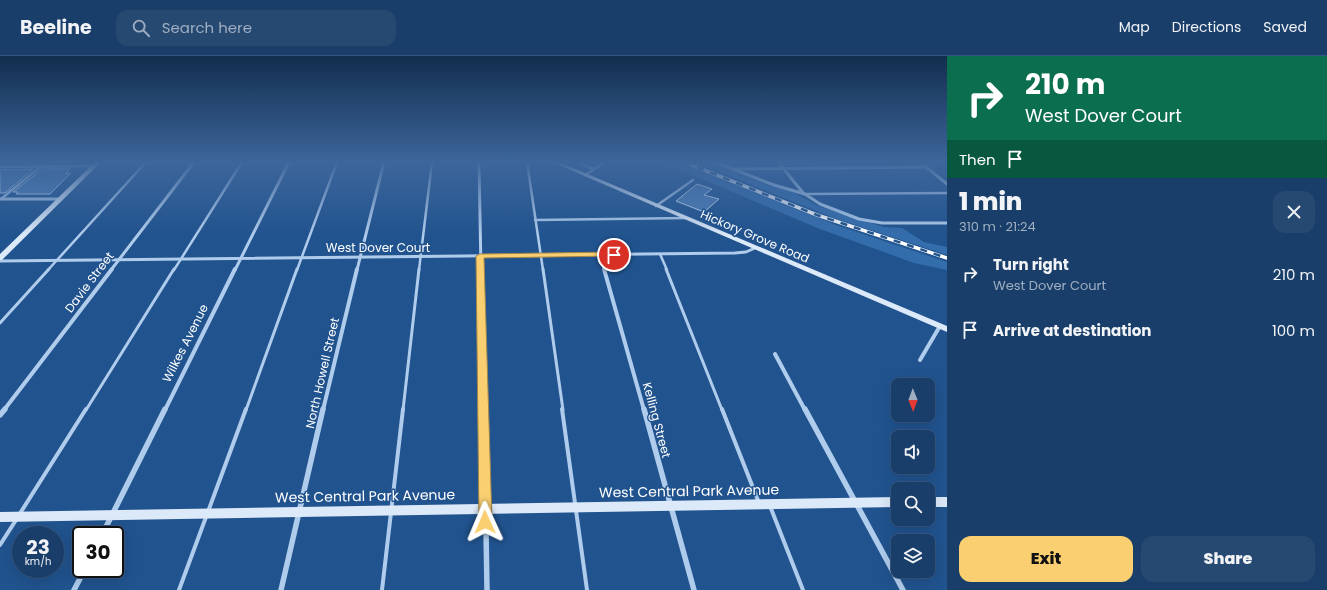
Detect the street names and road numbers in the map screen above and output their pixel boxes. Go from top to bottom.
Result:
street label: Hickory Grove Road [698,205,812,267]
street label: West Dover Court [326,239,430,256]
street label: Davie Street [61,248,117,316]
street label: Wilkes Avenue [158,301,212,385]
street label: North Howell Street [301,316,343,430]
street label: Kelling Street [639,380,675,460]
street label: West Central Park Avenue [599,479,780,503]
street label: West Central Park Avenue [275,484,456,508]

